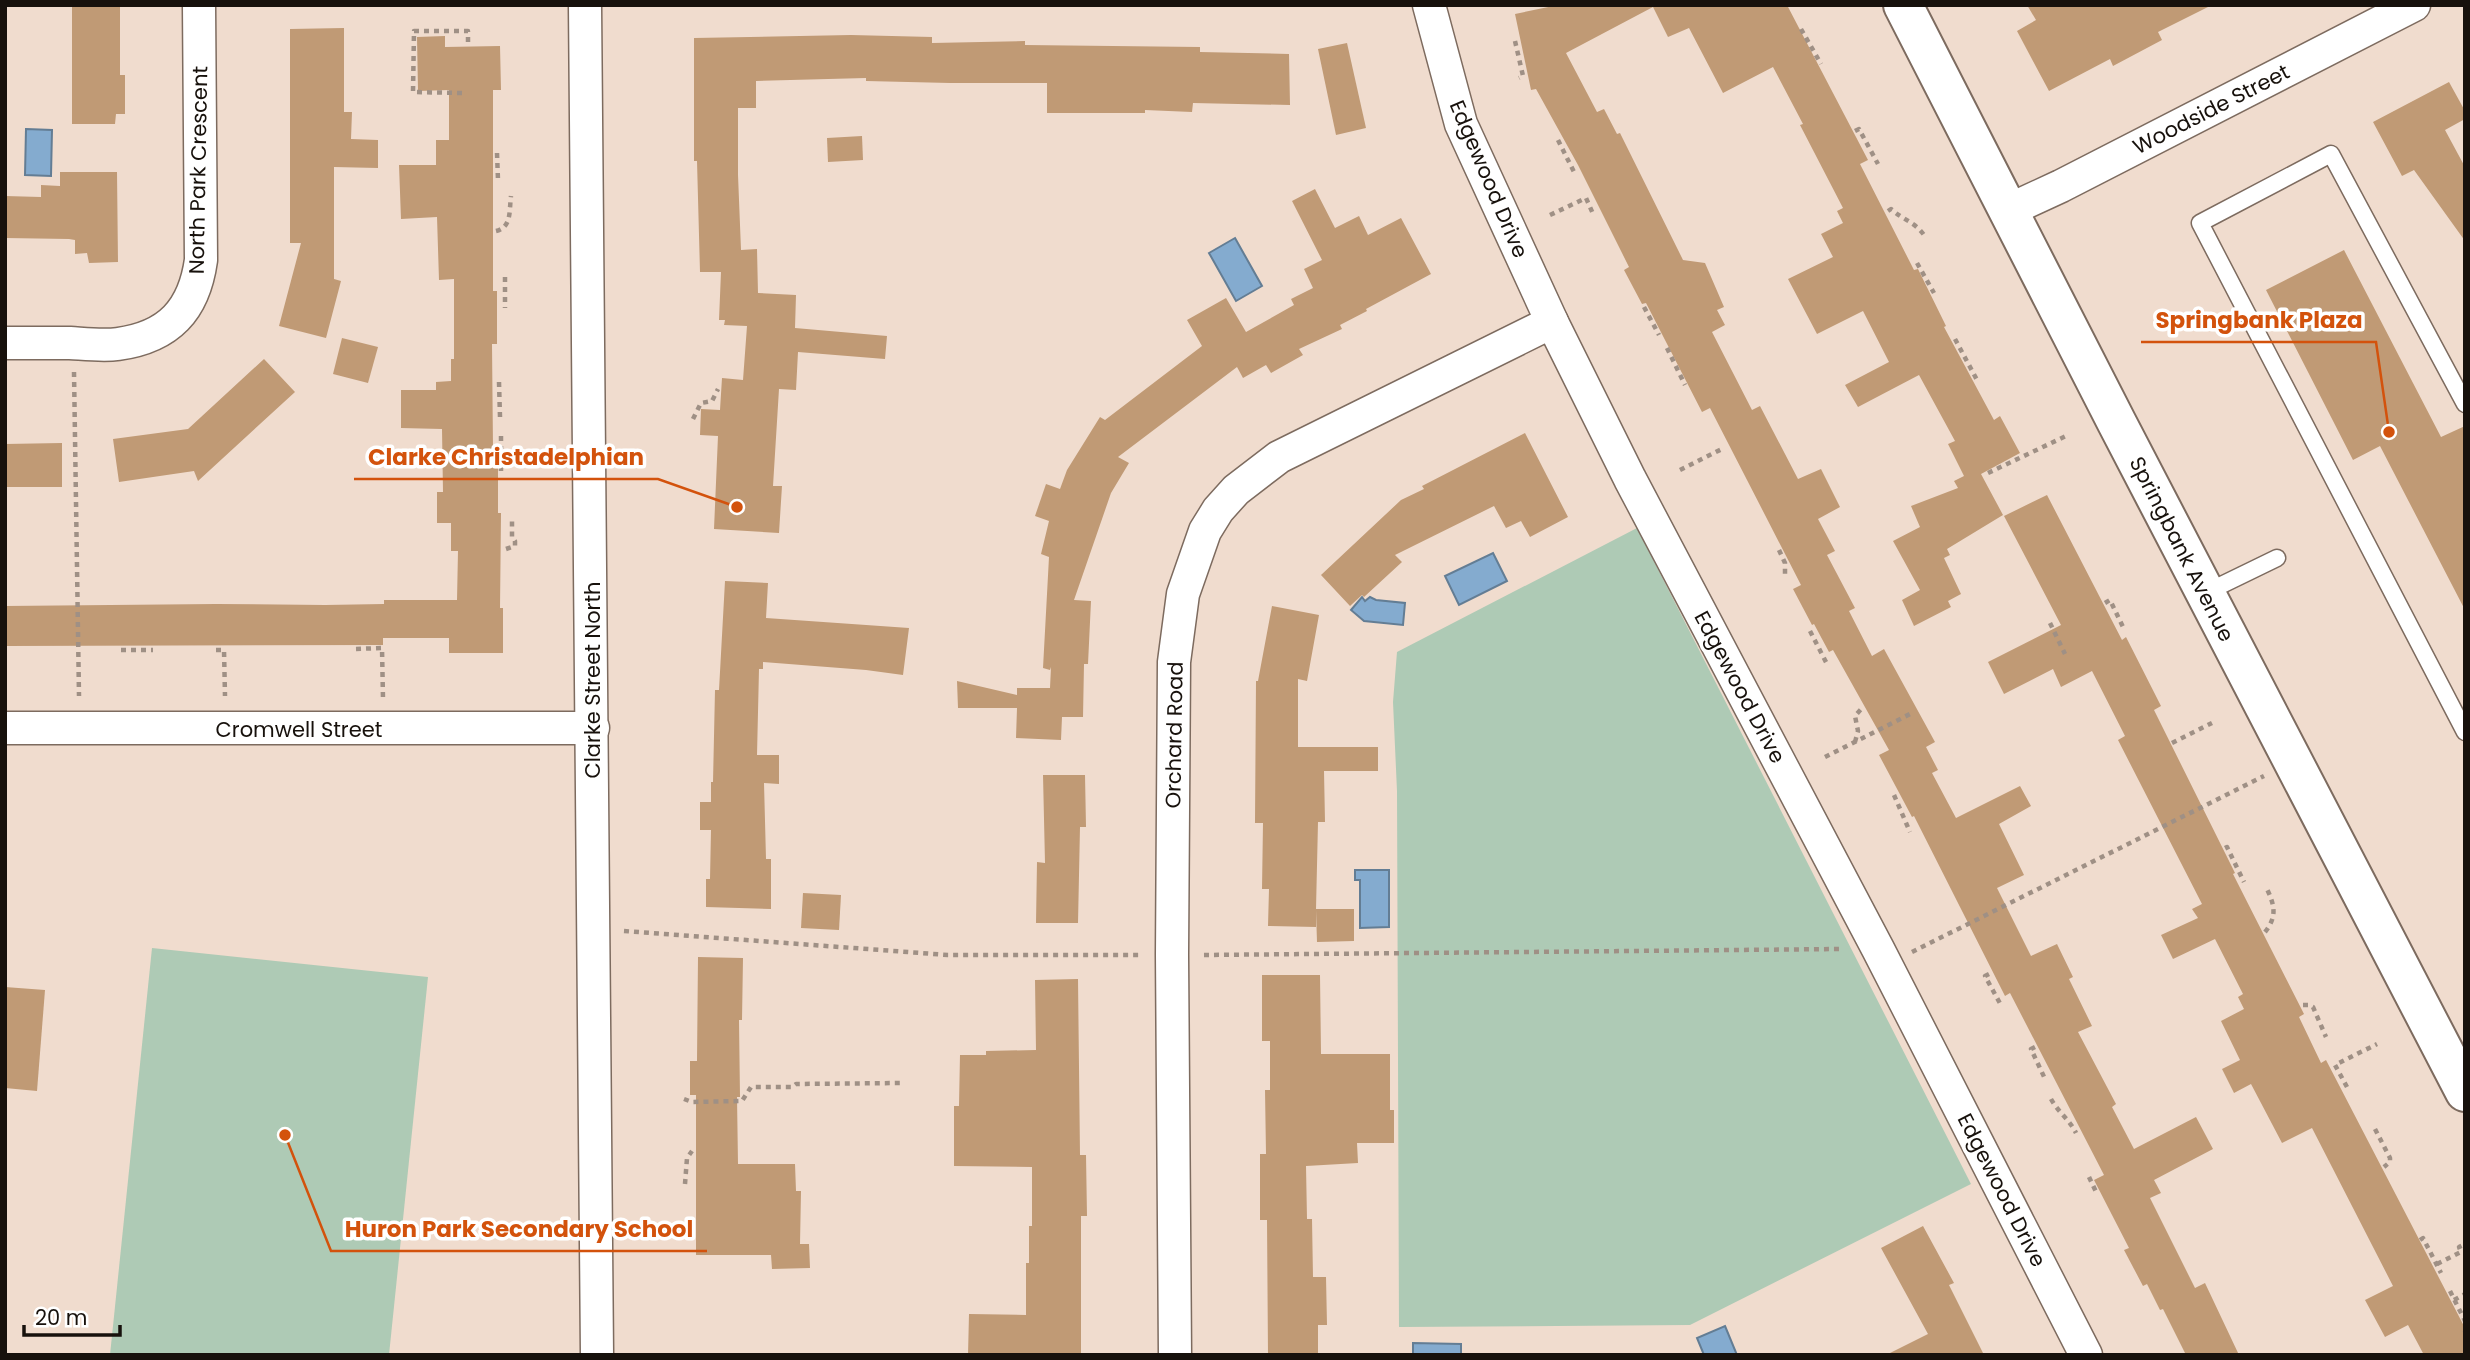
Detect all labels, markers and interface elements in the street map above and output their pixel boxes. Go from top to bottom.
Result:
street label: Woodside Street [2128,57,2294,161]
street label: North Park Crescent [182,66,214,274]
street label: Edgewood Drive [1443,96,1535,262]
callout: Springbank Plaza [2141,298,2376,342]
text: Springbank Plaza [2155,304,2363,336]
callout: Clarke Christadelphian [354,435,658,479]
text: Clarke Christadelphian [368,441,644,473]
street label: Springbank Avenue [2123,451,2241,647]
street label: Clarke Street North [578,581,607,779]
street label: Edgewood Drive [1688,606,1792,768]
street label: Orchard Road [1158,661,1190,809]
street label: Cromwell Street [216,715,382,744]
street label: Edgewood Drive [1951,1108,2053,1272]
callout: Huron Park Secondary School [331,1207,707,1251]
text: Huron Park Secondary School [345,1213,693,1245]
scale bar [24,1294,121,1338]
text: 20 m [35,1303,88,1332]

